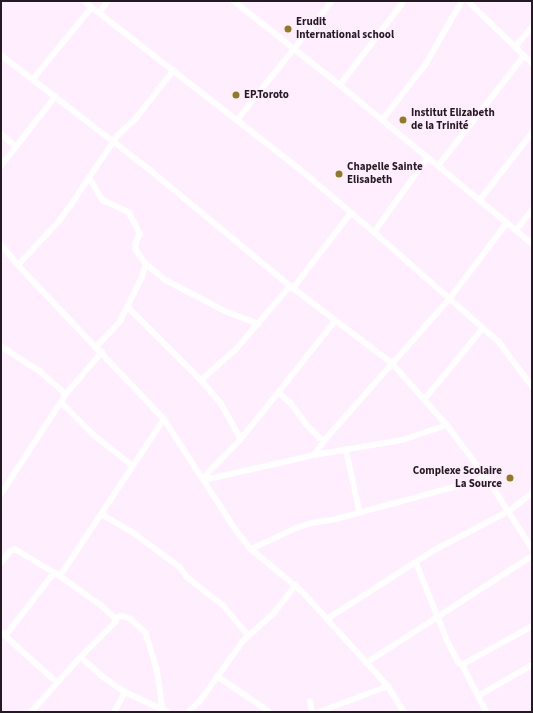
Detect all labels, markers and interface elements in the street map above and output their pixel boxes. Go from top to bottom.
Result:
place label: Erudit International school [296,16,394,42]
marker: Erudit International school [283,24,293,34]
place label: EP.Toroto [244,88,289,102]
marker: EP.Toroto [231,90,241,100]
place label: Institut Elizabeth de la Trinité [411,107,495,133]
marker: Institut Elizabeth de la Trinité [398,115,408,125]
place label: Chapelle Sainte Elisabeth [347,161,423,187]
marker: Chapelle Sainte Elisabeth [334,169,344,179]
place label: Complexe Scolaire La Source [413,465,502,491]
marker: Complexe Scolaire La Source [505,473,515,483]

